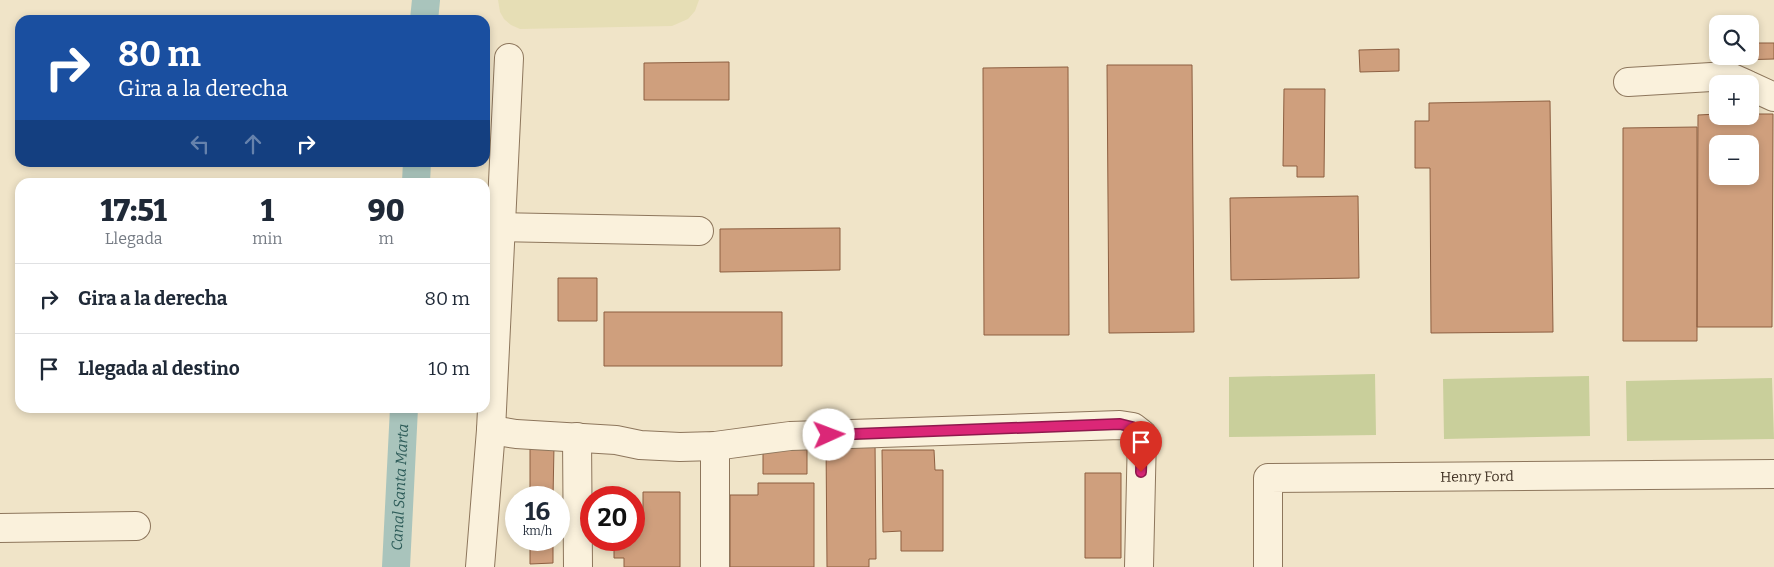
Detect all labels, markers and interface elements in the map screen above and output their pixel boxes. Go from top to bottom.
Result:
map controls [1709,15,1759,185]
button: search [1709,15,1759,65]
text: 80 m [118,33,201,75]
icon: right [35,35,100,100]
text: Gira a la derecha [118,75,288,102]
button: + [1709,75,1759,125]
icon: left [186,130,214,158]
icon: ahead [239,130,267,158]
icon: right [292,130,320,158]
button: − [1709,135,1759,185]
text: 17:51 [100,193,167,229]
text: 1 [261,193,274,229]
text: 90 [368,193,405,229]
text: Llegada [105,229,163,248]
text: min [252,229,282,248]
text: m [379,229,394,248]
icon: right [35,285,63,313]
text: Gira a la derecha [78,287,227,310]
text: 80 m [424,287,470,310]
icon: arrive [35,355,63,383]
text: Llegada al destino [78,357,240,380]
text: 10 m [428,357,470,380]
position arrow [802,408,854,460]
pin [1120,421,1162,472]
water label: Canal Santa Marta [388,423,412,551]
icon: arrive [1127,428,1155,456]
street label: Henry Ford [1440,468,1514,486]
speed limit sign: 20 [580,486,645,551]
text: 16 [525,497,550,527]
text: km/h [523,524,552,538]

